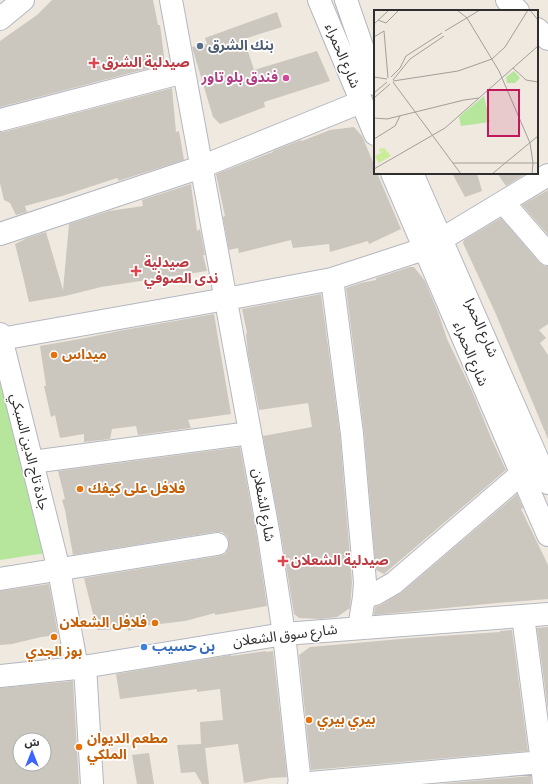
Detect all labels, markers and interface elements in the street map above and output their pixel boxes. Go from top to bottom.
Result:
inset map [374,10,538,174]
street label: شارع الحمراء [319,21,365,91]
place label: بنك الشرق [208,36,274,56]
marker: بنك الشرق [195,41,205,51]
place label: صيدلية الشرق [102,53,190,73]
marker: صيدلية الشرق [89,58,99,68]
place label: فندق بلو تاور [201,68,278,88]
marker: فندق بلو تاور [281,73,291,83]
place label: صيدلية ندى الصوفي [144,253,218,289]
marker: صيدلية ندى الصوفي [131,266,141,276]
street label: شارع الحمرا [459,295,503,361]
street label: شارع الحمراء [447,319,493,389]
place label: ميداس [62,345,107,365]
marker: ميداس [49,350,59,360]
street label: جادة تاج الدين السبكي [5,391,53,513]
street label: شارع الشعلان [247,467,279,543]
place label: فلافل على كيفك [88,479,185,499]
marker: فلافل على كيفك [75,484,85,494]
place label: صيدلية الشعلان [291,551,389,571]
marker: صيدلية الشعلان [278,556,288,566]
place label: فلافل الشعلان [60,613,147,633]
marker: فلافل الشعلان [150,618,160,628]
street label: شارع سوق الشعلان [231,620,339,652]
marker: بوز الجدي [49,632,59,642]
place label: بن حسيب [152,637,215,657]
place label: بوز الجدي [26,642,82,662]
marker: بن حسيب [139,642,149,652]
place label: بيري بيري [317,710,376,730]
marker: بيري بيري [304,715,314,725]
place label: مطعم الديوان الملكي [87,729,168,765]
north arrow [12,732,52,772]
text: ش [24,735,40,750]
marker: مطعم الديوان الملكي [74,742,84,752]

